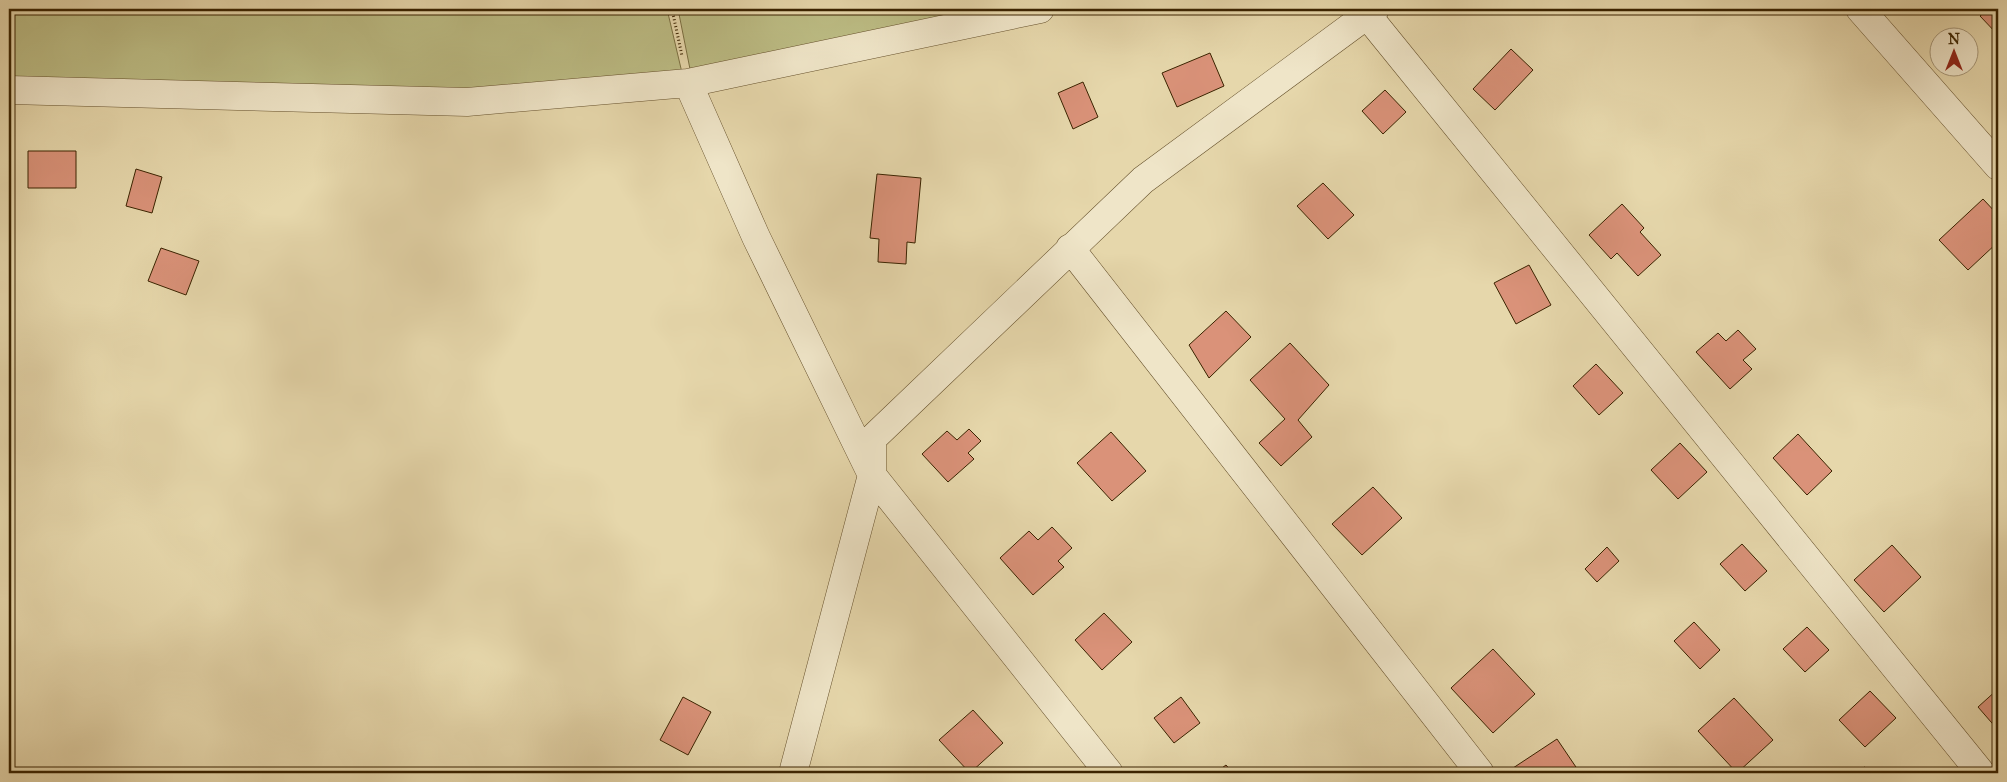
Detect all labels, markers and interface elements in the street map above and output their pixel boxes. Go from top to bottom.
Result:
north arrow [1930,28,1980,78]
text: N [1948,31,1960,48]

